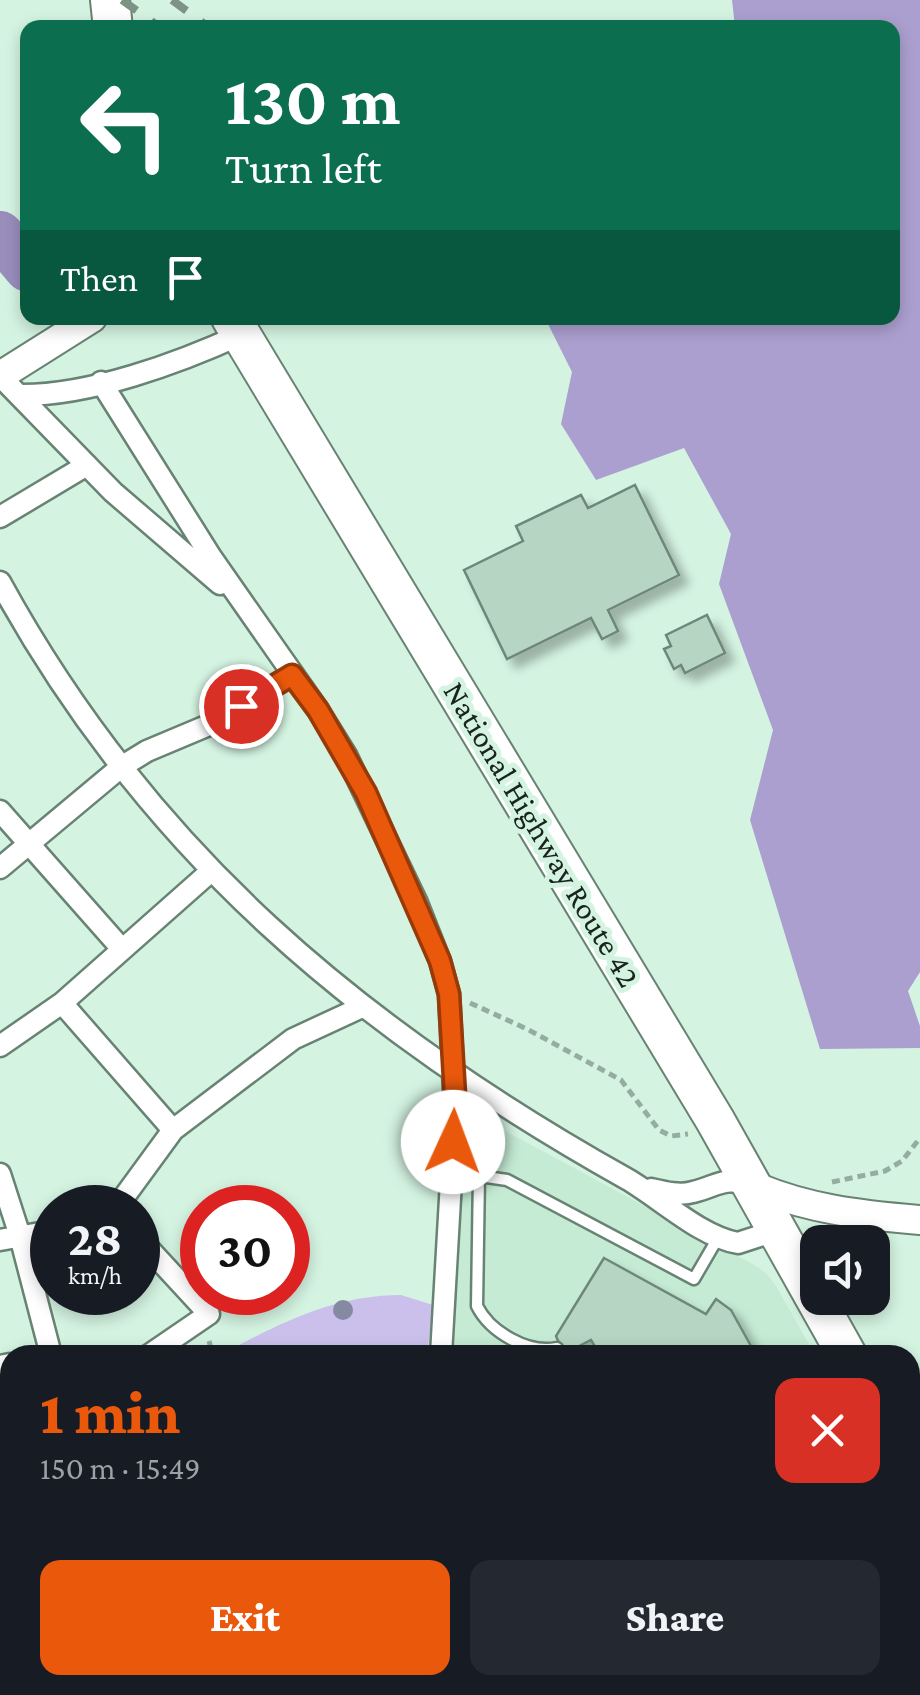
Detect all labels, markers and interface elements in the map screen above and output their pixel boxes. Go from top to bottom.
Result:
icon: left [60,60,190,190]
text: 130 m [225,61,401,139]
text: Turn left [225,143,382,193]
icon: arrive [158,250,213,305]
text: Then [60,257,138,299]
pin [199,664,284,749]
street label: National Highway Route 42 [437,675,647,993]
icon: arrive [214,679,269,734]
position arrow [401,1090,505,1194]
speed limit sign: 30 [180,1185,310,1315]
text: 28 [68,1210,122,1266]
map controls [800,1225,890,1315]
button: sound [800,1225,890,1315]
text: km/h [68,1262,122,1289]
button: close [775,1378,880,1483]
text: 1 min [40,1379,180,1446]
text: 150 m · 15:49 [40,1450,201,1486]
button: Exit [40,1560,450,1675]
button: Share [470,1560,880,1675]

